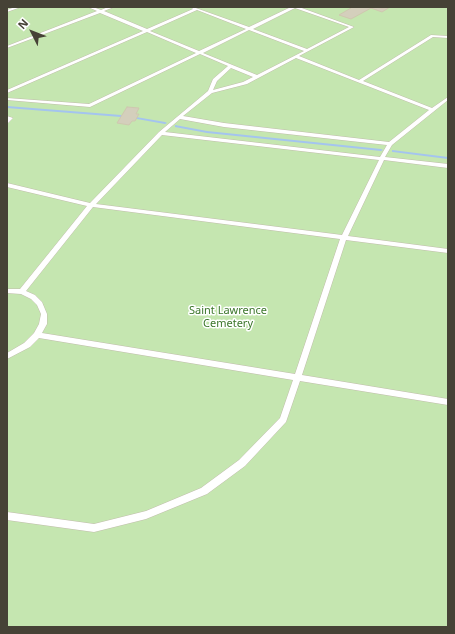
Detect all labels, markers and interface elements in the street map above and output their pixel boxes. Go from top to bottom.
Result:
north arrow [12,12,52,52]
text: N [14,15,31,32]
park label: Saint Lawrence Cemetery [189,304,267,330]

